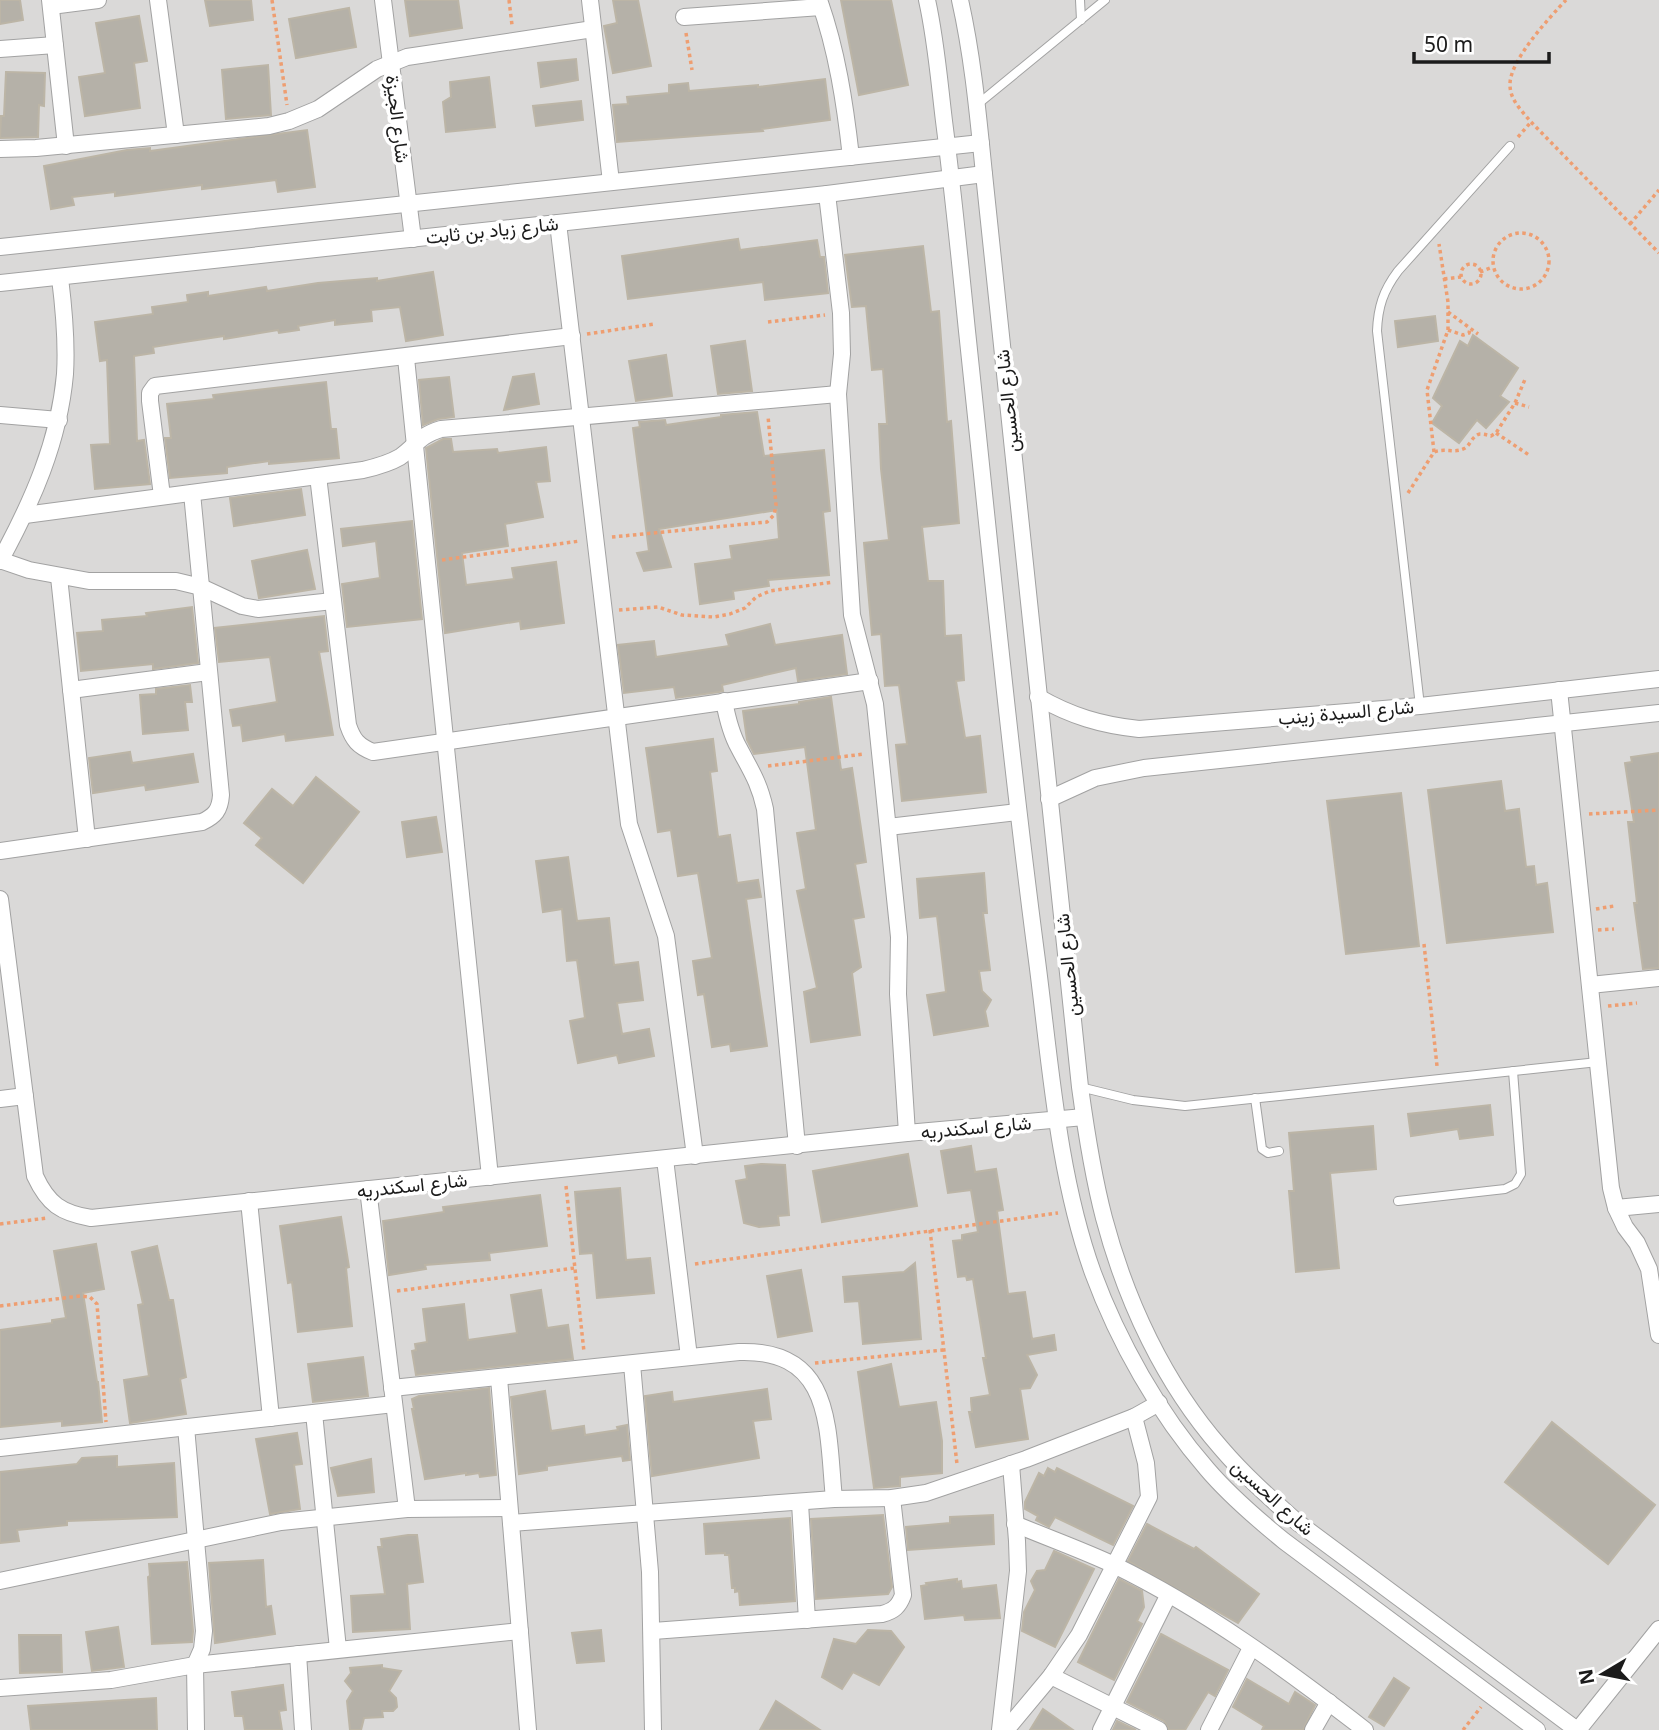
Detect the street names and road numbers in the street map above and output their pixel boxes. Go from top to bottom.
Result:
street label: شارع الجيزة [380,74,416,164]
street label: شارع زياد بن ثابت [424,210,560,250]
street label: شارع الحسين [989,348,1025,454]
street label: شارع السيدة زينب [1277,693,1415,731]
street label: شارع الحسين [1049,912,1085,1018]
street label: شارع اسكندريه [920,1109,1032,1145]
street label: شارع اسكندريه [355,1166,469,1204]
street label: شارع الحسين [1226,1453,1320,1541]

